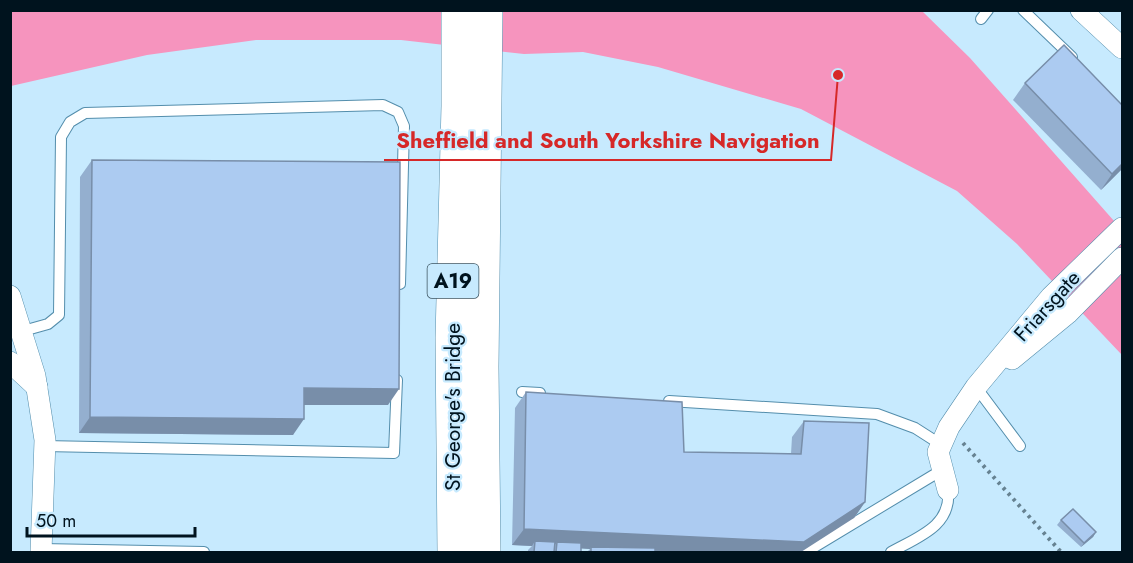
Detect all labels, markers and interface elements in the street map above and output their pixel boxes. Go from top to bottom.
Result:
callout: Sheffield and South Yorkshire Navigation [384,120,831,160]
text: Sheffield and South Yorkshire Navigation [396,124,820,156]
road number: A19 [428,264,478,298]
street label: Friarsgate [1007,264,1087,348]
street label: St George's Bridge [438,323,468,491]
scale bar [27,500,195,538]
text: 50 m [36,508,76,534]

